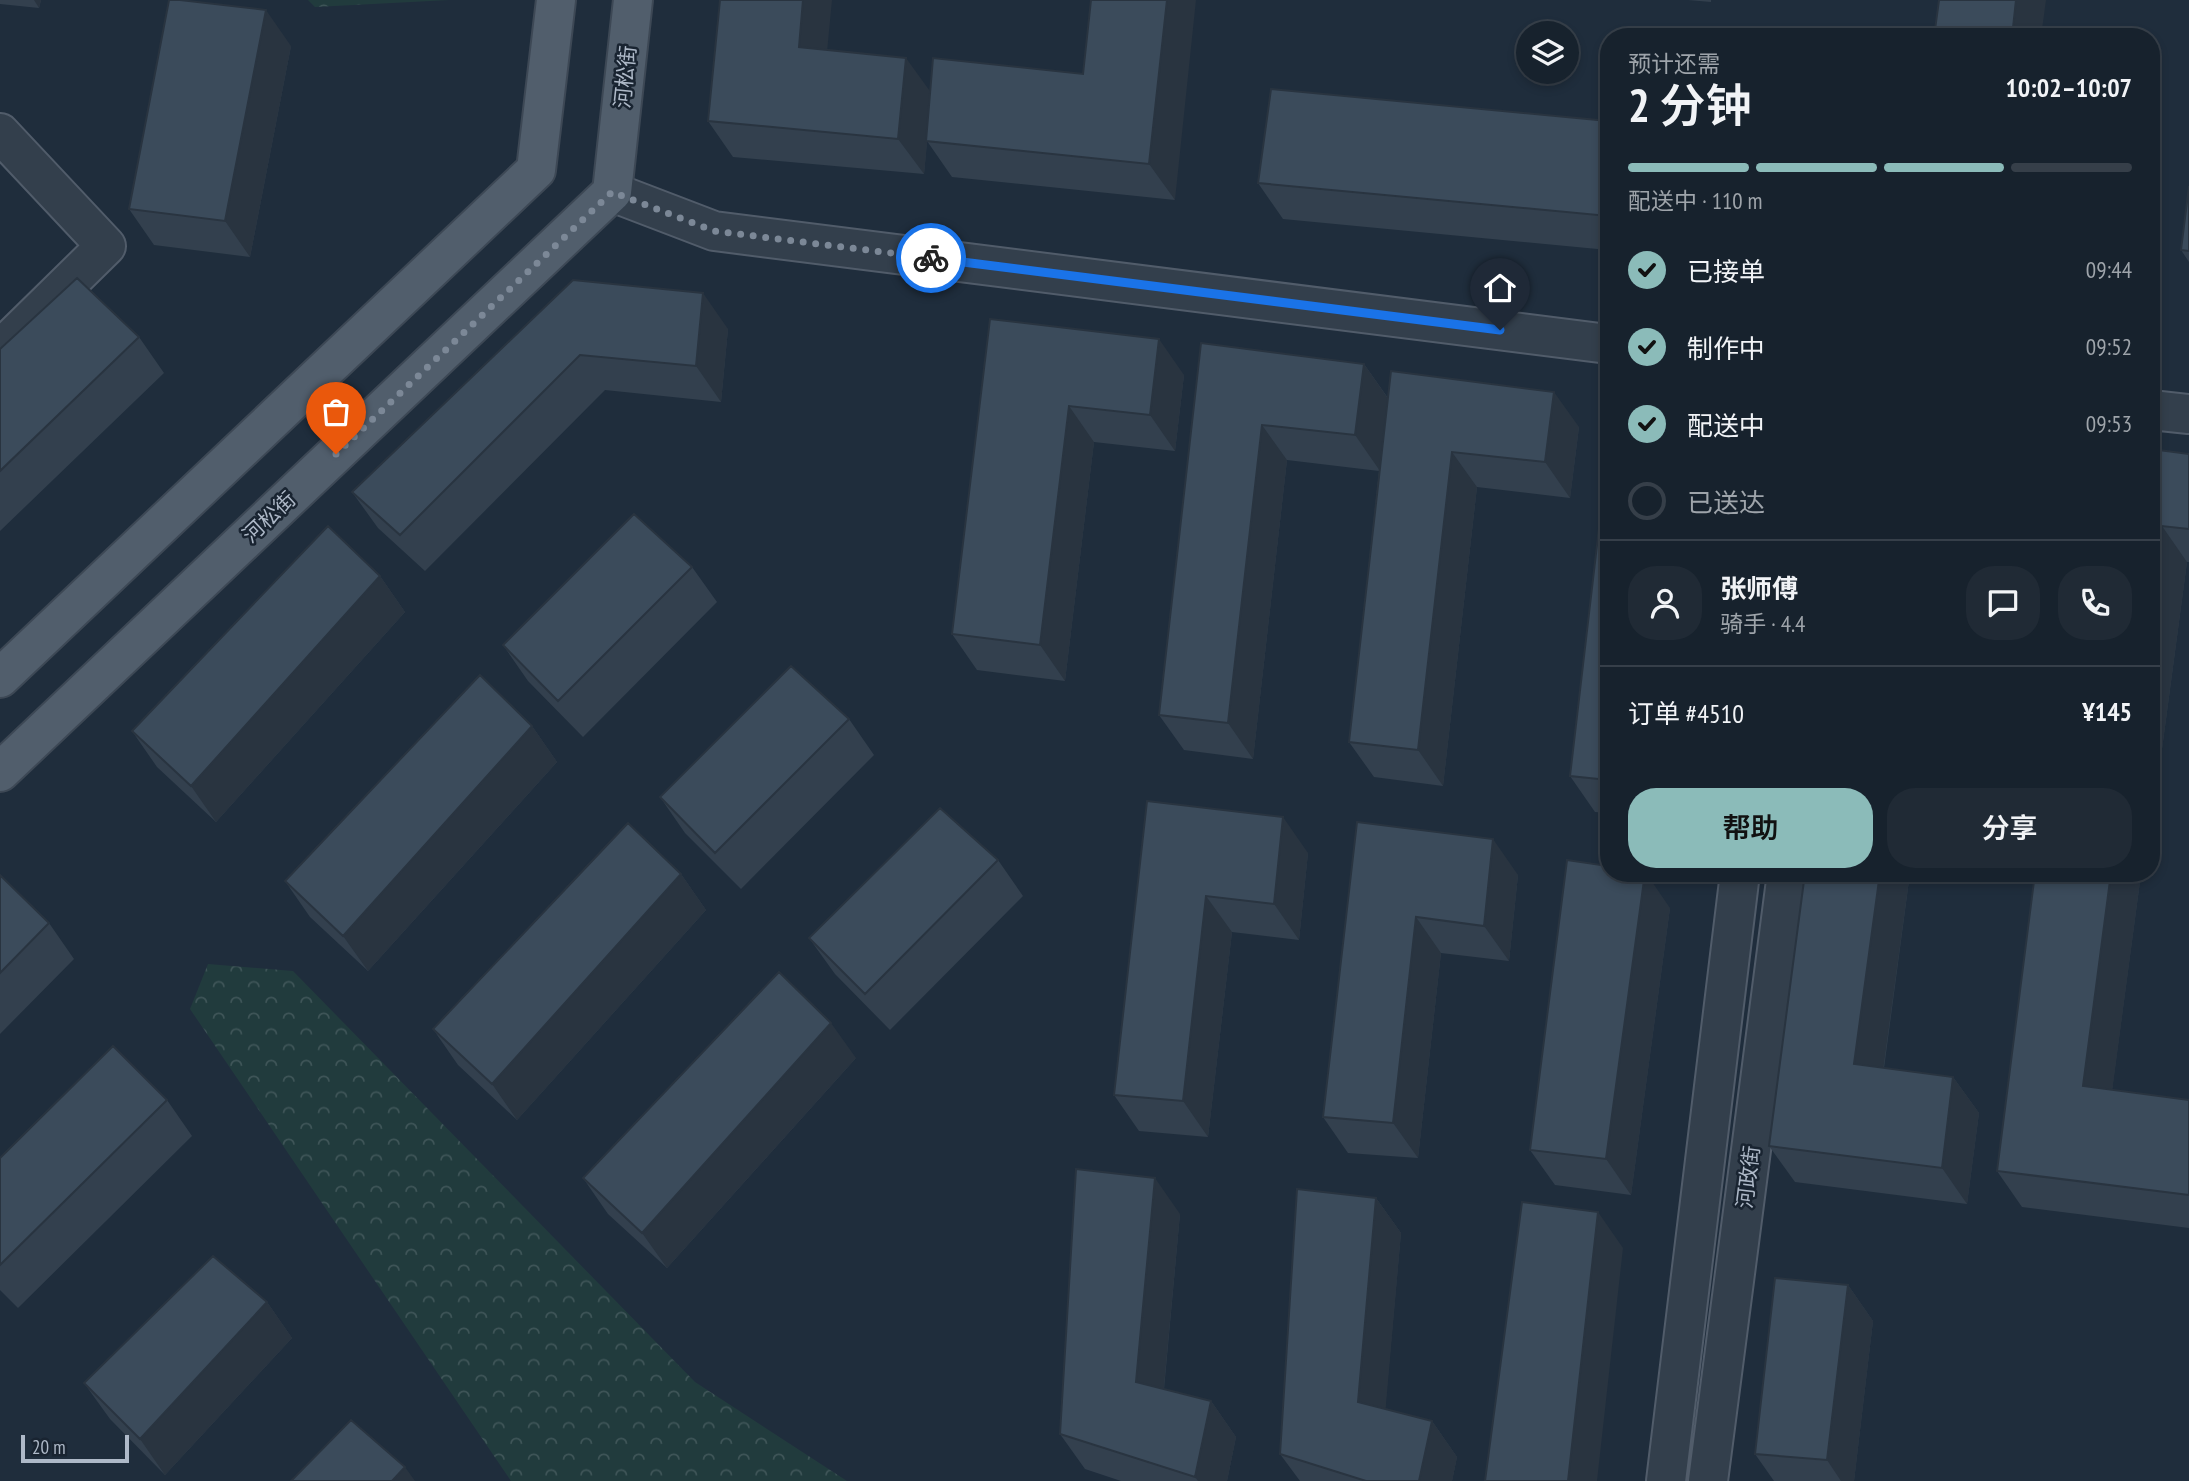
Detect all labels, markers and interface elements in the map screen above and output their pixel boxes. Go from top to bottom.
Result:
map controls [1516,21,1579,84]
button: layers [1516,21,1579,84]
street label: 河松街 [608,44,642,110]
text: 预计还需 [1628,49,1720,78]
text: 10:02–10:07 [2005,71,2132,104]
text: 2 分钟 [1628,75,1751,135]
text: 配送中 · 110 m [1628,186,1763,215]
courier [896,223,966,293]
icon: bike [912,239,950,277]
icon: check [1628,251,1666,289]
text: 已接单 [1687,255,1765,288]
text: 09:44 [2086,255,2132,284]
pin [1470,258,1530,330]
icon: home [1481,269,1519,307]
icon: check [1628,328,1666,366]
text: 制作中 [1687,332,1765,365]
text: 09:52 [2086,332,2132,361]
pin [306,382,366,454]
icon: bag [317,393,355,431]
icon: check [1628,405,1666,443]
text: 配送中 [1687,409,1765,442]
text: 09:53 [2086,409,2132,438]
street label: 河松街 [237,486,301,548]
text: 已送达 [1687,486,1765,519]
button: person [1628,566,1702,640]
button: chat [1966,566,2040,640]
button: phone [2058,566,2132,640]
text: 张师傅 [1720,572,1798,605]
text: 骑手 · 4.4 [1720,609,1805,638]
text: ¥145 [2082,695,2132,728]
text: 订单 #4510 [1628,697,1744,730]
button: 帮助 [1628,788,1873,868]
button: 分享 [1887,788,2132,868]
street label: 河政街 [1731,1144,1765,1210]
scale bar [21,1432,130,1464]
text: 20 m [32,1435,66,1459]

